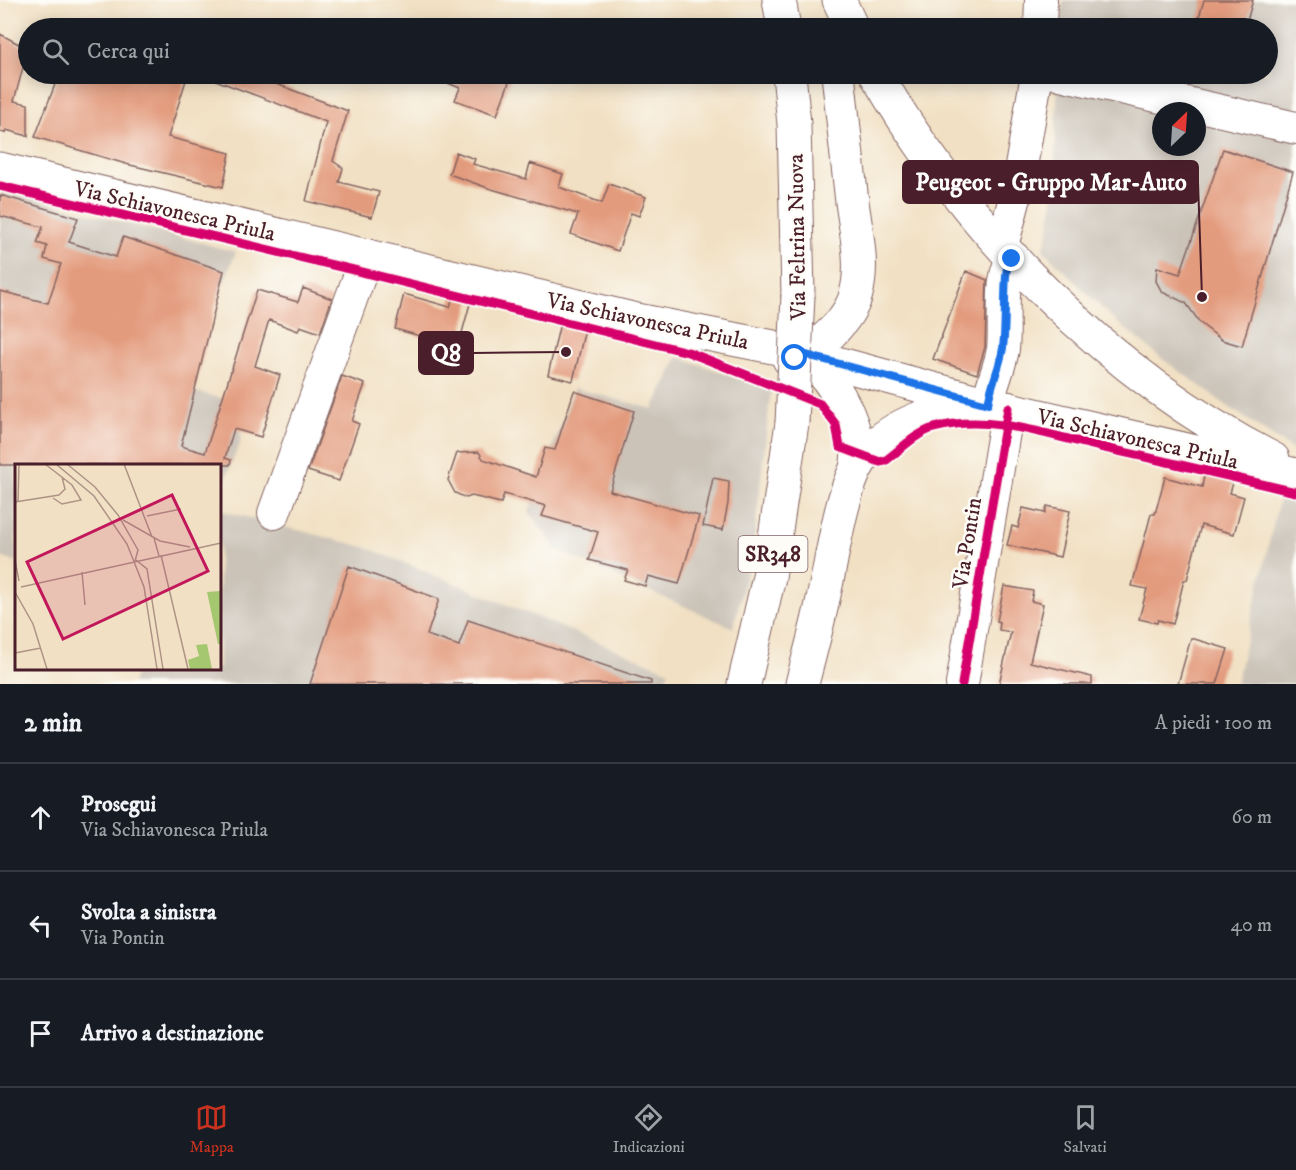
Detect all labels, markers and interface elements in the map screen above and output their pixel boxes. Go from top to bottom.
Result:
search box [18,18,1278,84]
icon: search [39,35,72,68]
text: Cerca qui [87,38,170,65]
north arrow [1152,102,1206,156]
street label: Via Feltrina Nuova [783,153,812,321]
callout: Peugeot - Gruppo Mar-Auto [903,161,1198,203]
text: Peugeot - Gruppo Mar-Auto [915,168,1187,198]
street label: Via Schiavonesca Priula [70,175,279,248]
route end [998,245,1024,271]
street label: Via Schiavonesca Priula [543,287,752,356]
callout: Q8 [419,332,473,374]
text: Q8 [431,339,461,369]
route start [781,344,807,370]
street label: Via Schiavonesca Priula [1033,403,1242,476]
inset map [15,464,220,669]
street label: Via Pontin [947,495,988,592]
road number: SR348 [738,536,808,572]
text: 2 min [24,707,82,740]
text: A piedi · 100 m [1155,711,1272,736]
text: Prosegui [81,791,156,818]
icon: ahead [24,801,57,834]
text: 60 m [1232,805,1272,830]
text: Via Schiavonesca Priula [81,818,268,843]
text: Svolta a sinistra [81,899,216,926]
icon: left [24,909,57,942]
text: 40 m [1230,913,1272,938]
text: Via Pontin [81,926,165,951]
icon: arrive [24,1017,57,1050]
text: Arrivo a destinazione [81,1020,264,1047]
tab: Mappa [189,1101,234,1157]
tab: Indicazioni [613,1101,685,1157]
tab: Salvati [1064,1101,1107,1157]

